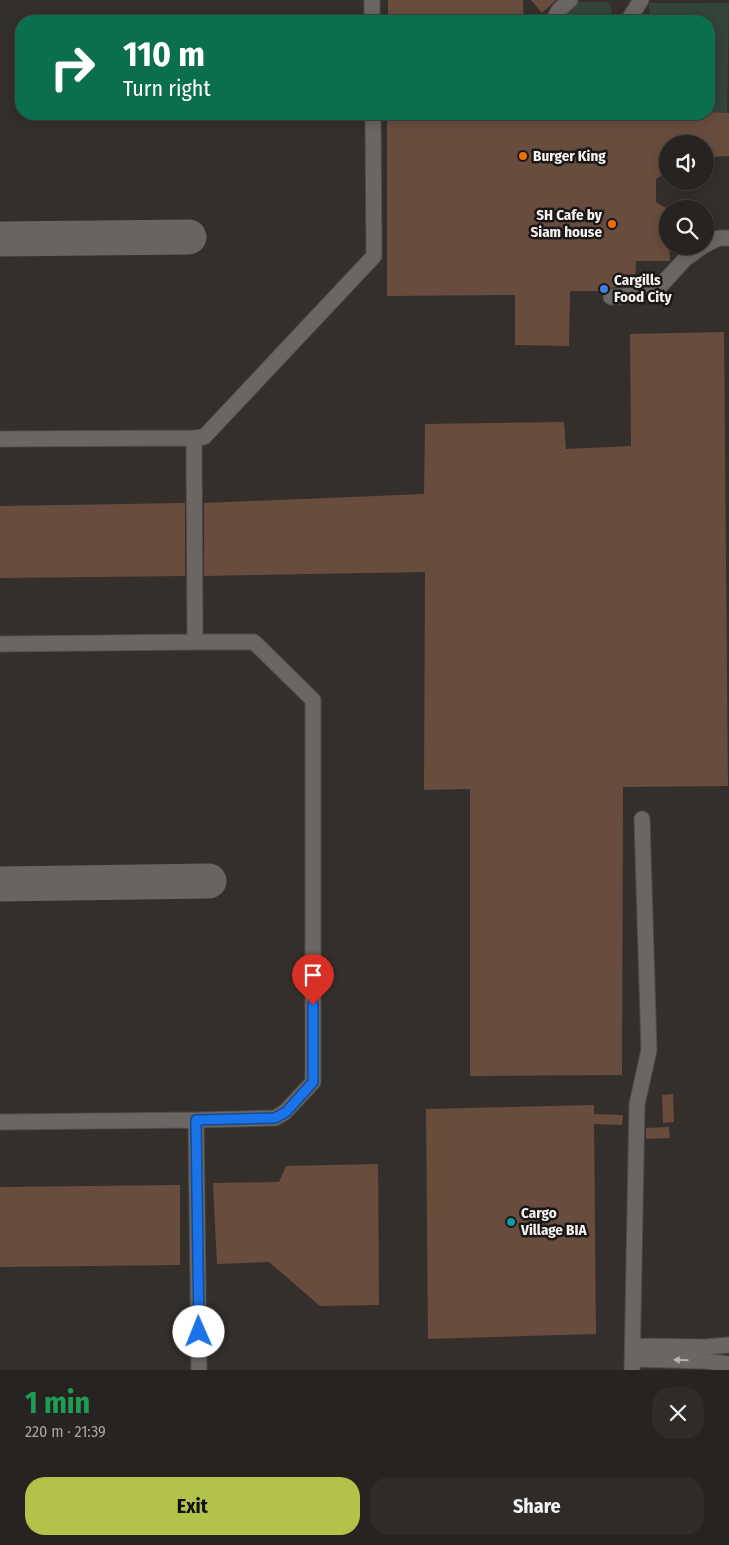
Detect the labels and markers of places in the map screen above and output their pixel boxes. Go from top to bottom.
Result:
place label: Burger King [533,147,606,165]
marker: Burger King [517,150,529,162]
place label: SH Cafe by Siam house [530,206,603,241]
marker: SH Cafe by Siam house [606,218,618,230]
place label: Cargills Food City [614,271,672,306]
marker: Cargills Food City [598,283,610,295]
pin [292,954,334,1005]
place label: Cargo Village BIA [520,1204,587,1239]
marker: Cargo Village BIA [505,1216,517,1228]

